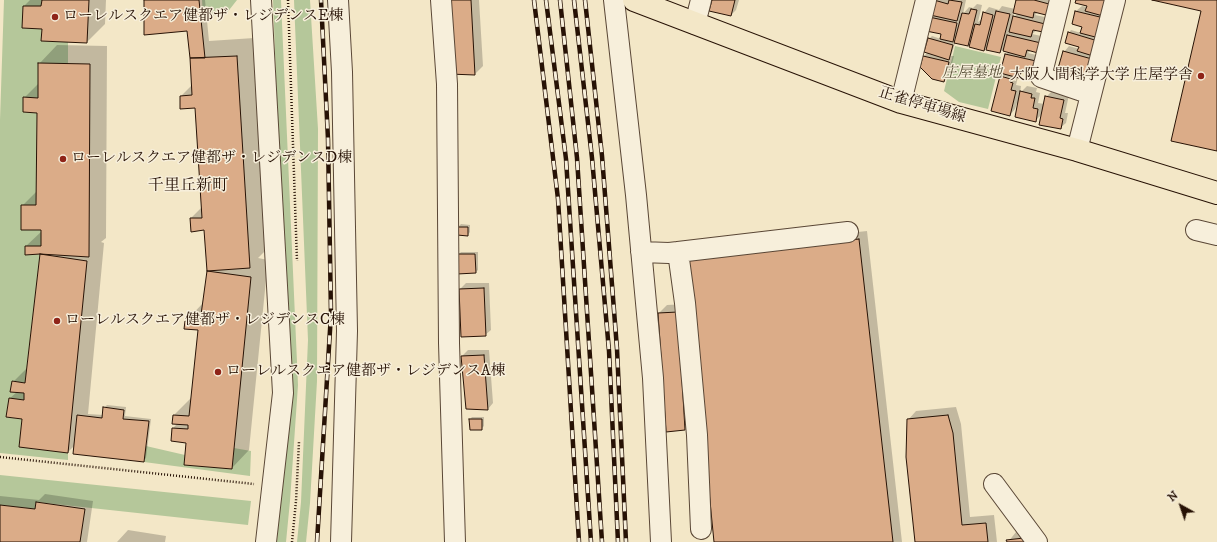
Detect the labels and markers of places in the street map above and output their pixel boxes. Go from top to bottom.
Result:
place label: ローレルスクエア健都ザ・レジデンスE棟 [63,8,344,26]
marker: ローレルスクエア健都ザ・レジデンスE棟 [50,12,60,22]
place label: 大阪人間科学大学 庄屋学舎 [1010,67,1193,85]
marker: 大阪人間科学大学 庄屋学舎 [1196,71,1206,81]
place label: ローレルスクエア健都ザ・レジデンスD棟 [71,150,352,168]
marker: ローレルスクエア健都ザ・レジデンスD棟 [58,154,68,164]
place label: ローレルスクエア健都ザ・レジデンスC棟 [65,312,345,330]
marker: ローレルスクエア健都ザ・レジデンスC棟 [52,316,62,326]
place label: ローレルスクエア健都ザ・レジデンスA棟 [226,363,506,381]
marker: ローレルスクエア健都ザ・レジデンスA棟 [213,367,223,377]

